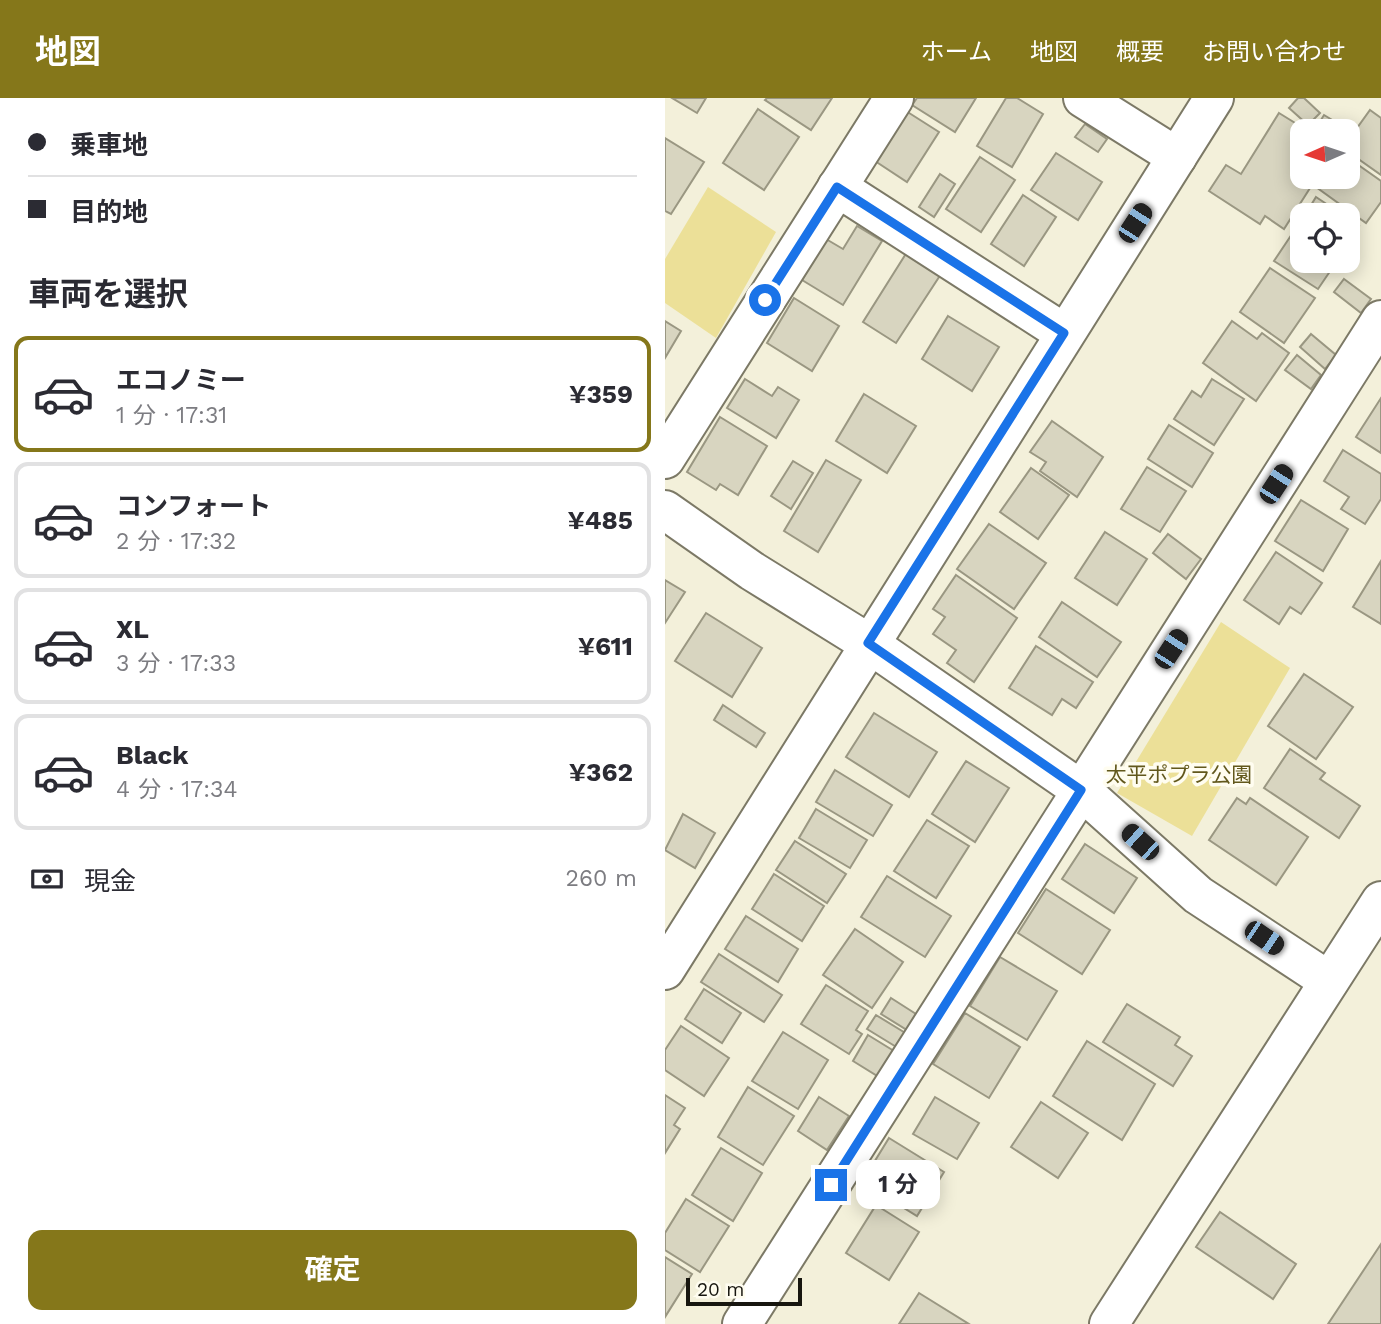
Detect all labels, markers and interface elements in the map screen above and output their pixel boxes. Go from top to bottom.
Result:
text: 地図 [35,32,101,71]
text: ホーム [921,38,992,66]
text: 地図 [1030,38,1078,66]
text: 概要 [1116,38,1164,66]
text: お問い合わせ [1202,38,1346,66]
north arrow [1290,119,1360,189]
map controls [1290,119,1360,273]
text: 乗車地 [70,130,148,160]
text: 目的地 [70,197,148,227]
car [1115,200,1156,246]
button: locate [1290,203,1360,273]
text: 車両を選択 [28,275,188,313]
route start [749,284,781,316]
icon: car [32,363,95,426]
text: エコノミー [116,365,246,395]
text: ¥359 [569,379,633,409]
text: 1 分 · 17:31 [116,402,227,429]
car [1256,461,1297,507]
icon: car [32,489,95,552]
text: コンフォート [116,491,271,521]
text: ¥485 [567,505,633,535]
text: 2 分 · 17:32 [116,528,236,555]
text: XL [116,614,149,644]
icon: car [32,615,95,678]
car [1151,626,1192,672]
text: ¥611 [578,631,633,661]
text: 3 分 · 17:33 [116,650,236,677]
text: Black [116,740,188,770]
icon: car [32,741,95,804]
text: ¥362 [569,757,633,787]
park label: 太平ポプラ公園 [1106,762,1253,787]
text: 4 分 · 17:34 [116,776,237,803]
car [1118,820,1163,864]
icon: cash [28,860,66,898]
text: 260 m [566,865,637,892]
text: 現金 [84,866,136,896]
car [1241,918,1288,958]
callout: 1 分 [855,1160,939,1210]
route end [815,1169,847,1201]
text: 1 分 [878,1171,918,1198]
button: 確定 [28,1230,637,1310]
scale bar [686,1275,801,1307]
text: 20 m [697,1278,744,1301]

